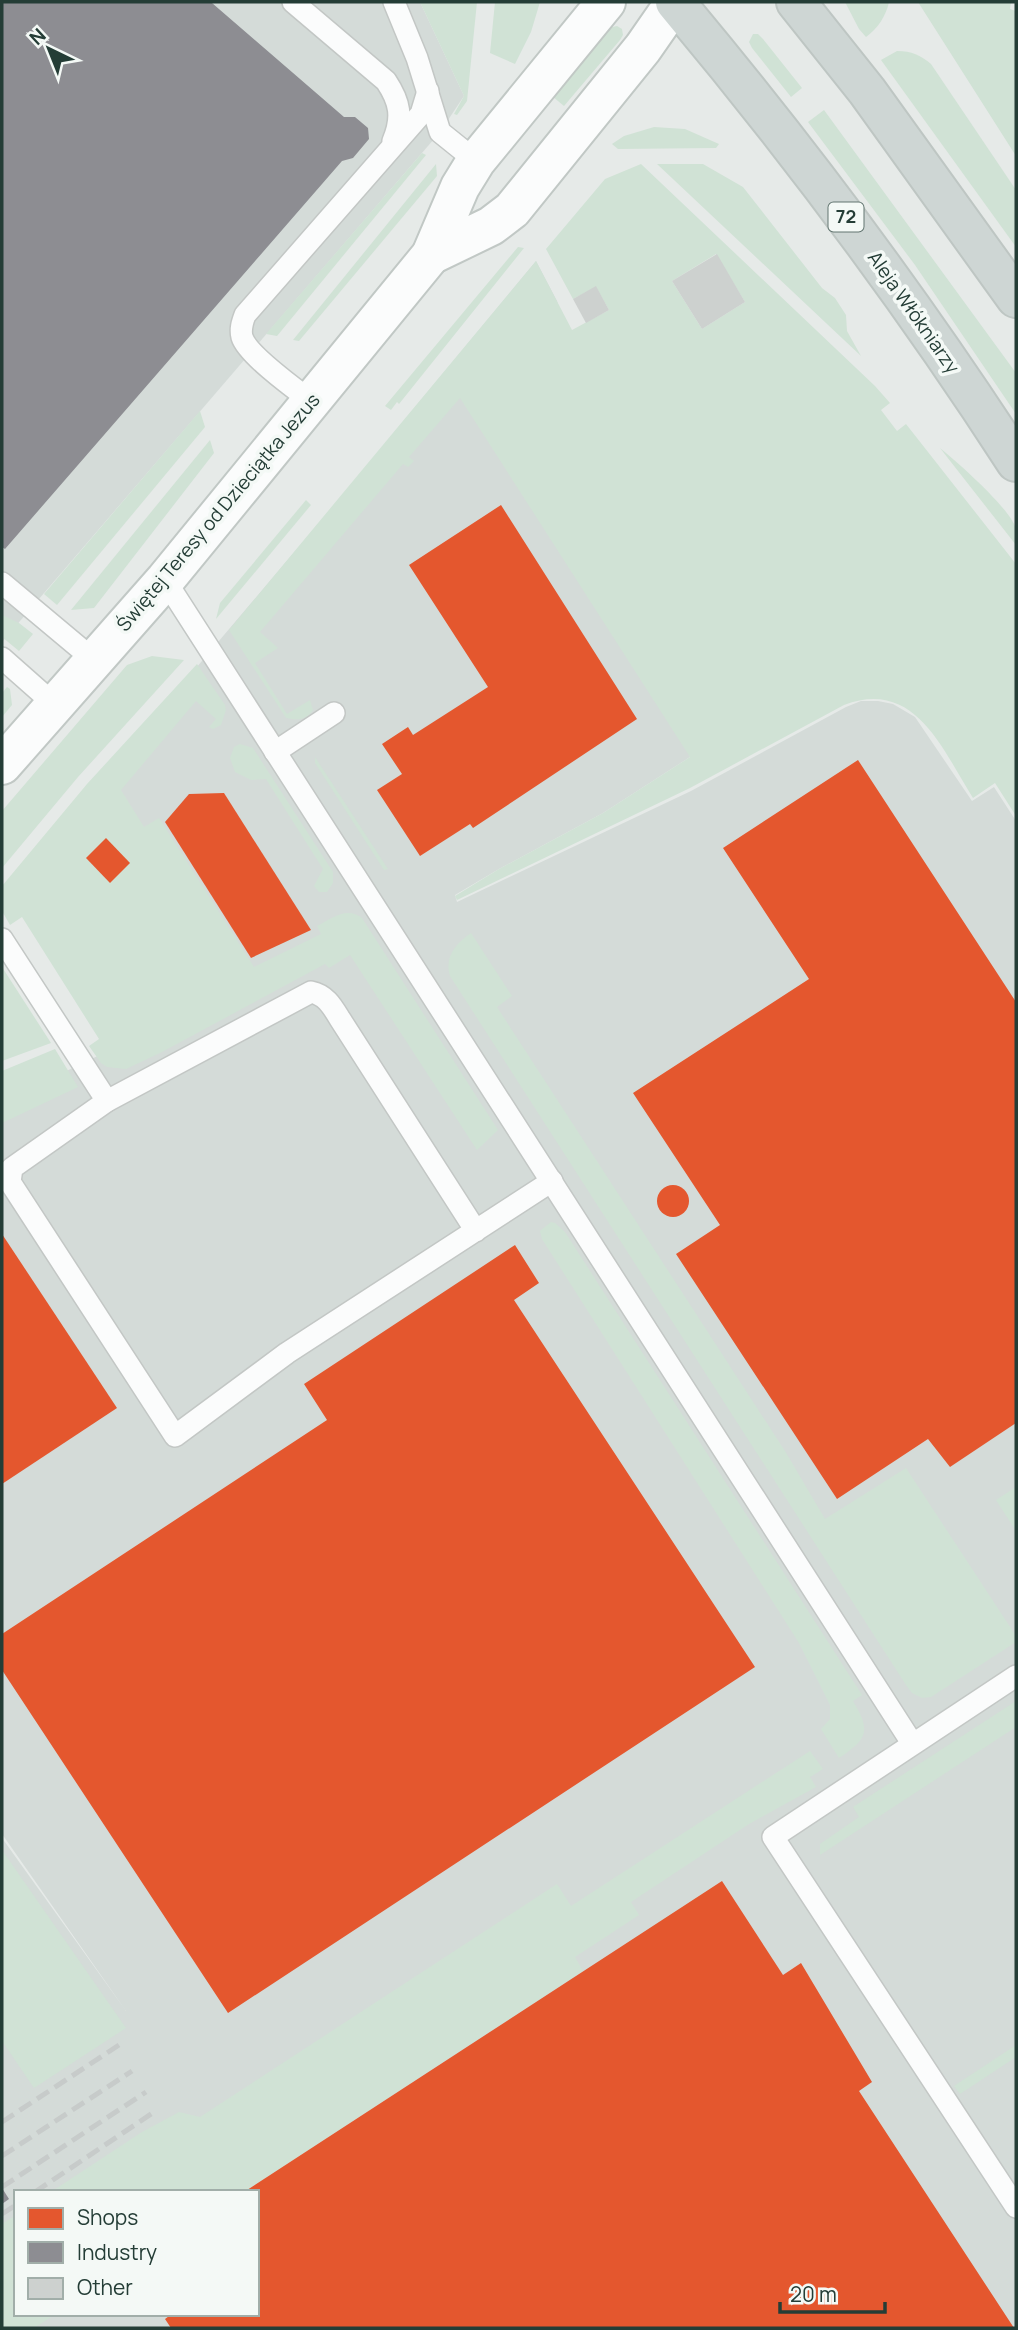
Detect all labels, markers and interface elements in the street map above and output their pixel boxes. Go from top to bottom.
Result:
north arrow [14,14,84,84]
text: N [24,22,51,51]
road number: 72 [828,202,864,232]
street label: Aleja Włókniarzy [862,246,966,378]
street label: Świętej Teresy od Dzieciątka Jezus [111,387,325,637]
legend [14,2190,259,2316]
text: Shops [77,2203,138,2231]
text: Industry [77,2238,157,2266]
scale bar [780,2270,885,2314]
text: Other [77,2273,133,2301]
text: 20 m [790,2280,837,2308]

